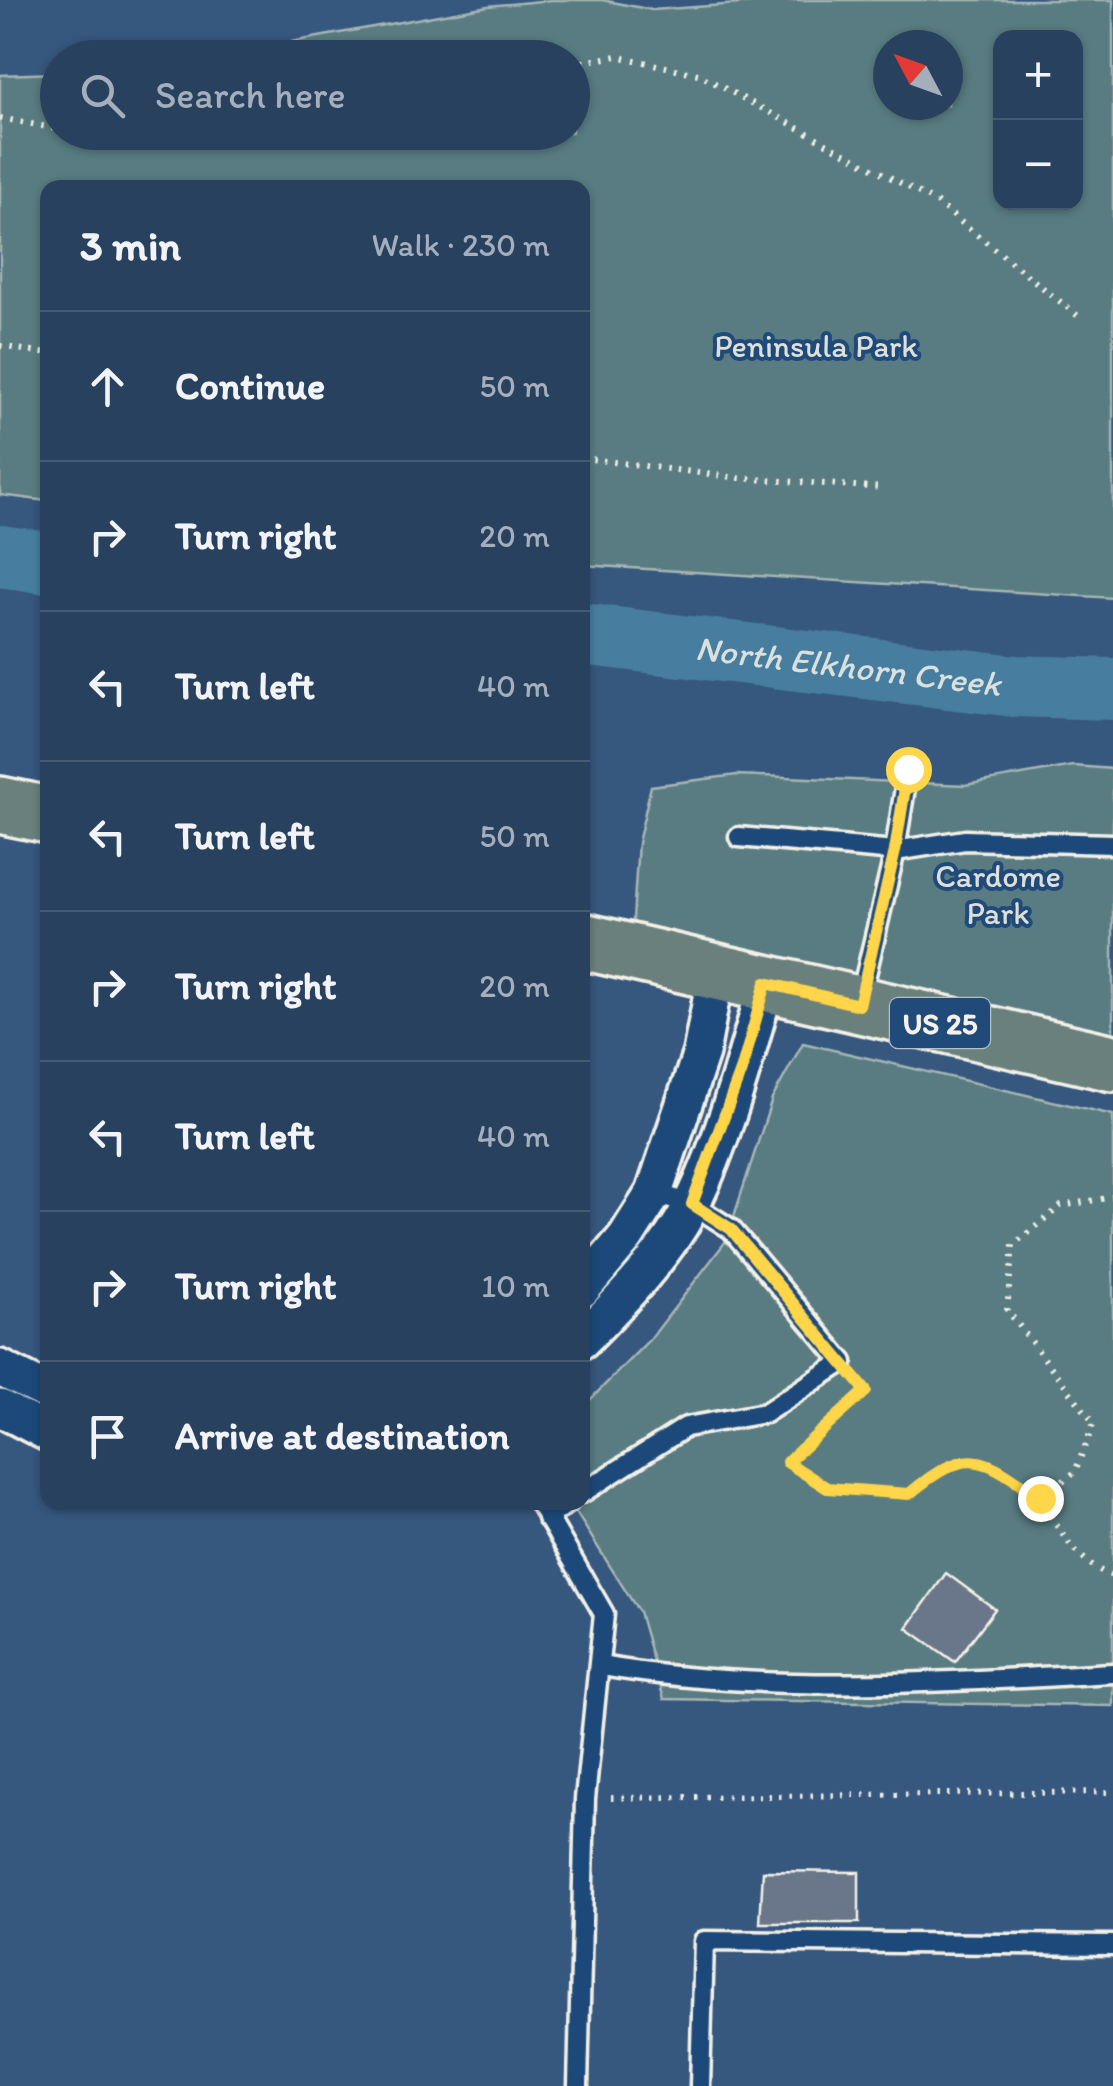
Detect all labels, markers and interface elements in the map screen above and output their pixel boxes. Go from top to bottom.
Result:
north arrow [873,30,963,120]
map controls [993,30,1083,210]
button: + [993,30,1083,120]
search box [40,40,590,150]
icon: search [75,68,130,123]
text: Search here [155,72,346,118]
button: − [993,120,1083,210]
text: 3 min [80,220,181,271]
text: Walk · 230 m [372,226,550,264]
park label: Peninsula Park [714,327,918,365]
icon: ahead [80,359,135,414]
text: Continue [175,363,325,409]
text: 50 m [479,367,550,405]
icon: right [80,509,135,564]
text: Turn right [175,513,337,559]
text: 20 m [479,517,550,555]
water label: North Elkhorn Creek [693,627,1005,705]
icon: left [80,659,135,714]
text: Turn left [175,663,315,709]
text: 40 m [477,667,550,705]
route start [886,747,932,793]
icon: left [80,809,135,864]
text: Turn left [175,813,315,859]
text: 50 m [479,817,550,855]
park label: Cardome Park [935,857,1061,932]
icon: right [80,959,135,1014]
text: Turn right [175,963,337,1009]
text: 20 m [479,967,550,1005]
road number: US 25 [890,998,990,1048]
icon: left [80,1109,135,1164]
text: Turn left [175,1113,315,1159]
text: 40 m [477,1117,550,1155]
icon: right [80,1259,135,1314]
text: Turn right [175,1263,337,1309]
text: 10 m [481,1267,550,1305]
icon: arrive [80,1409,135,1464]
text: Arrive at destination [175,1413,510,1459]
route end [1018,1476,1064,1522]

